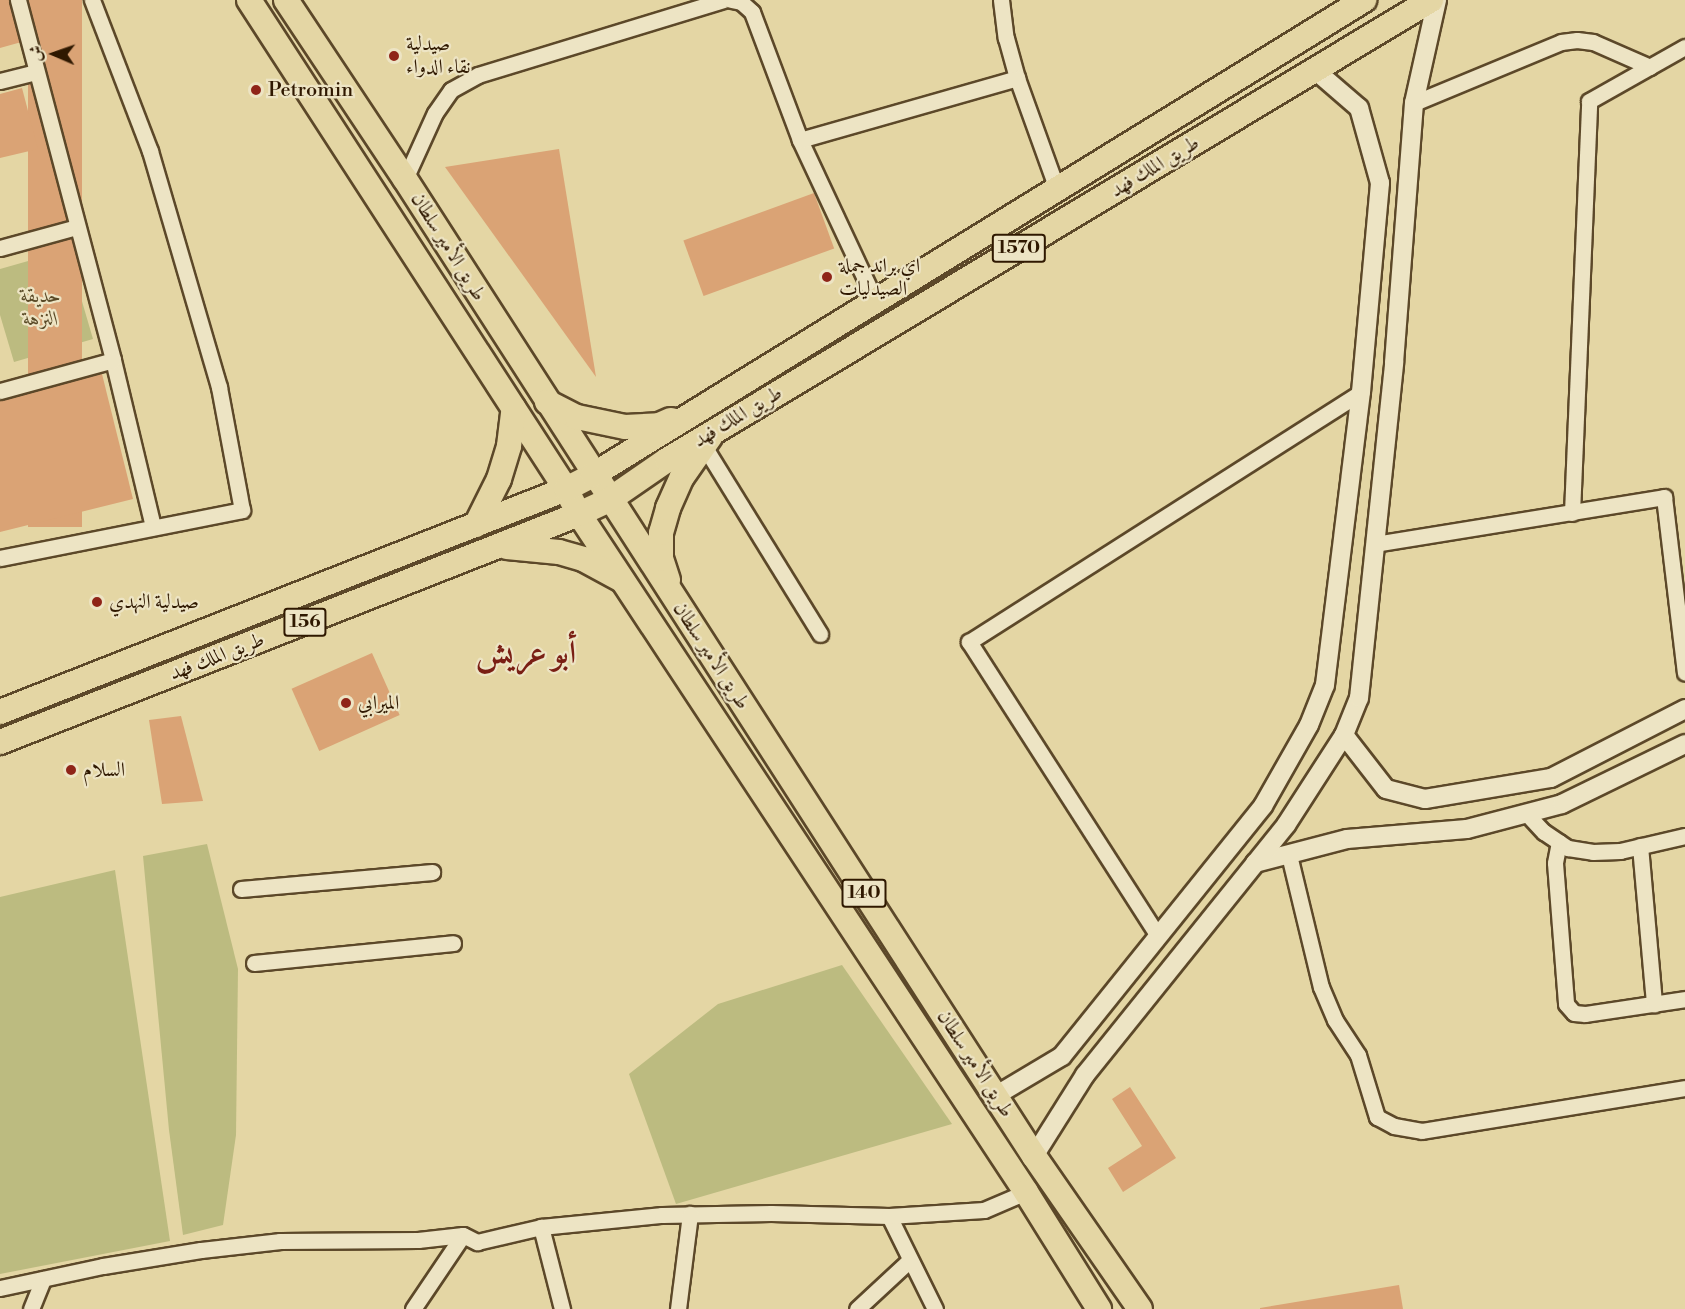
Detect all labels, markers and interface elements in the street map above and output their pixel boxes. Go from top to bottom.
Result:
north arrow [24,24,84,84]
place label: صيدلية نقاء الدواء [406,33,471,80]
text: ش [26,45,46,62]
marker: صيدلية نقاء الدواء [387,49,401,63]
place label: Petromin [268,78,353,102]
marker: Petromin [249,83,263,97]
street label: طريق الملك فهد [1106,131,1204,203]
street label: طريق الأمير سلطان [405,188,491,306]
road number: 1570 [990,233,1048,263]
place label: اي براند جملة الصيدليات [839,254,920,301]
marker: اي براند جملة الصيدليات [820,270,834,284]
park label: حديقة النزهة [21,284,61,331]
street label: طريق الملك فهد [689,381,787,453]
place label: صيدلية النهدي [109,590,199,614]
marker: صيدلية النهدي [90,595,104,609]
street label: طريق الأمير سلطان [667,598,755,714]
road number: 156 [282,607,328,637]
street label: طريق الملك فهد [166,628,268,686]
district label: أبو عريش [476,634,576,672]
place label: الميرابي [358,691,399,715]
marker: الميرابي [339,696,353,710]
place label: السلام [83,758,125,782]
marker: السلام [64,763,78,777]
road number: 140 [842,878,886,908]
street label: طريق الأمير سلطان [931,1006,1019,1122]

